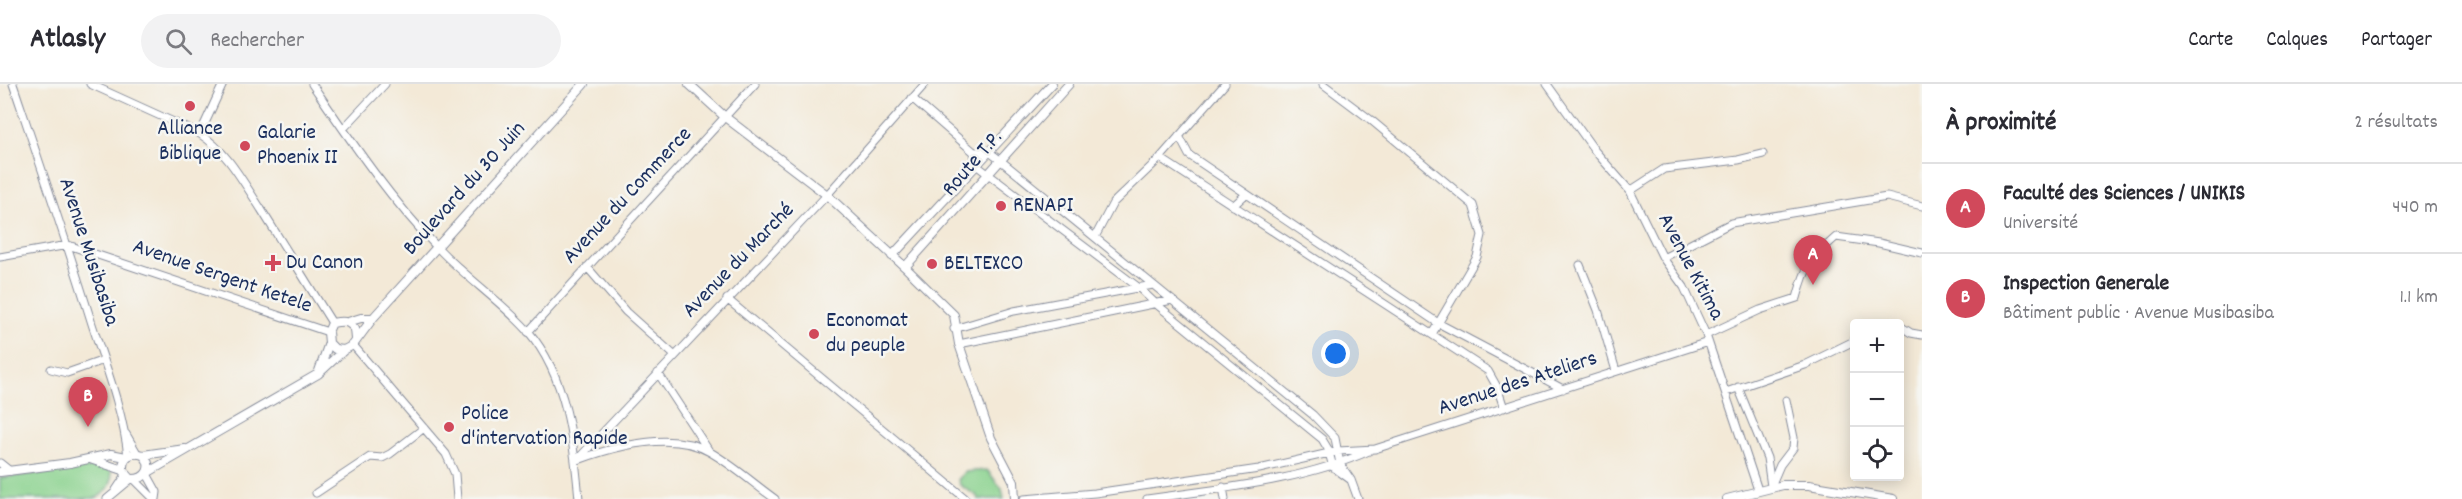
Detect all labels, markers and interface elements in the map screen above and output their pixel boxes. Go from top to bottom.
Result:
search box [141,14,561,68]
text: Atlasly [30,21,105,61]
icon: search [162,25,195,58]
text: Rechercher [210,26,304,57]
text: Carte [2188,26,2233,56]
text: Calques [2266,26,2328,56]
text: Partager [2361,26,2432,56]
marker: Alliance Biblique [183,99,197,113]
text: À proximité [1946,105,2056,142]
text: 2 résultats [2354,109,2438,137]
place label: Alliance Biblique [157,114,223,170]
street label: Boulevard du 30 Juin [396,115,534,263]
place label: Galarie Phoenix II [257,118,338,174]
street label: Avenue du Commerce [556,121,700,271]
street label: Route T.P. [935,124,1011,204]
marker: Galarie Phoenix II [238,139,252,153]
street label: Avenue Musibasiba [49,174,127,331]
text: Faculté des Sciences / UNIKIS [2003,179,2245,210]
place label: RENAPI [1013,191,1074,222]
text: A [1960,194,1971,222]
text: 440 m [2392,194,2438,222]
street label: Avenue du Marché [676,196,802,326]
marker: RENAPI [994,199,1008,213]
street label: Avenue Kitima [1649,208,1731,327]
text: Université [2003,210,2078,238]
street label: Avenue Sergent Ketele [128,232,316,322]
pin: A [1794,236,1832,285]
place label: Du Canon [286,248,363,279]
place label: BELTEXCO [944,249,1023,280]
marker: Du Canon [264,254,282,272]
marker: BELTEXCO [925,257,939,271]
text: Inspection Generale [2003,269,2169,300]
text: B [1961,284,1970,312]
text: 1.1 km [2399,284,2438,312]
text: Bâtiment public · Avenue Musibasiba [2003,300,2274,328]
place label: Economat du peuple [826,306,908,362]
map controls [1850,319,1904,481]
button: + [1850,319,1904,373]
marker: Economat du peuple [807,327,821,341]
your location [1321,339,1350,368]
street label: Avenue des Ateliers [1434,344,1602,424]
button: − [1850,373,1904,427]
pin: B [68,378,107,427]
place label: Police d'intervation Rapide [461,399,628,455]
marker: Police d'intervation Rapide [442,420,456,434]
button: locate [1850,427,1904,481]

